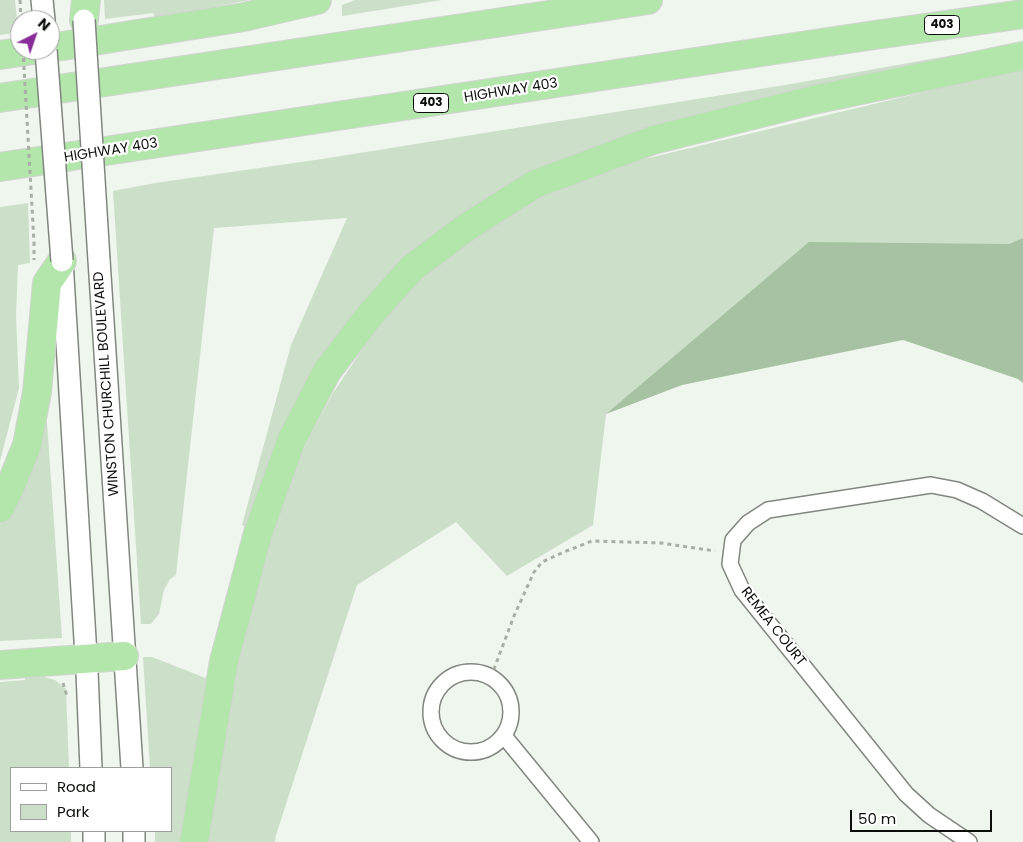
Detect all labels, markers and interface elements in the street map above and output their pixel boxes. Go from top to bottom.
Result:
north arrow [10,10,60,60]
text: N [34,13,55,35]
road number: 403 [924,16,960,34]
street label: HIGHWAY 403 [463,75,559,107]
road number: 403 [414,94,448,112]
street label: HIGHWAY 403 [63,135,159,167]
street label: WINSTON CHURCHILL BOULEVARD [91,271,123,497]
street label: REMEA COURT [737,584,809,670]
legend [10,767,172,832]
text: Road [57,776,96,797]
scale bar [853,800,996,832]
text: Park [57,801,89,822]
text: 50 m [858,808,896,829]

